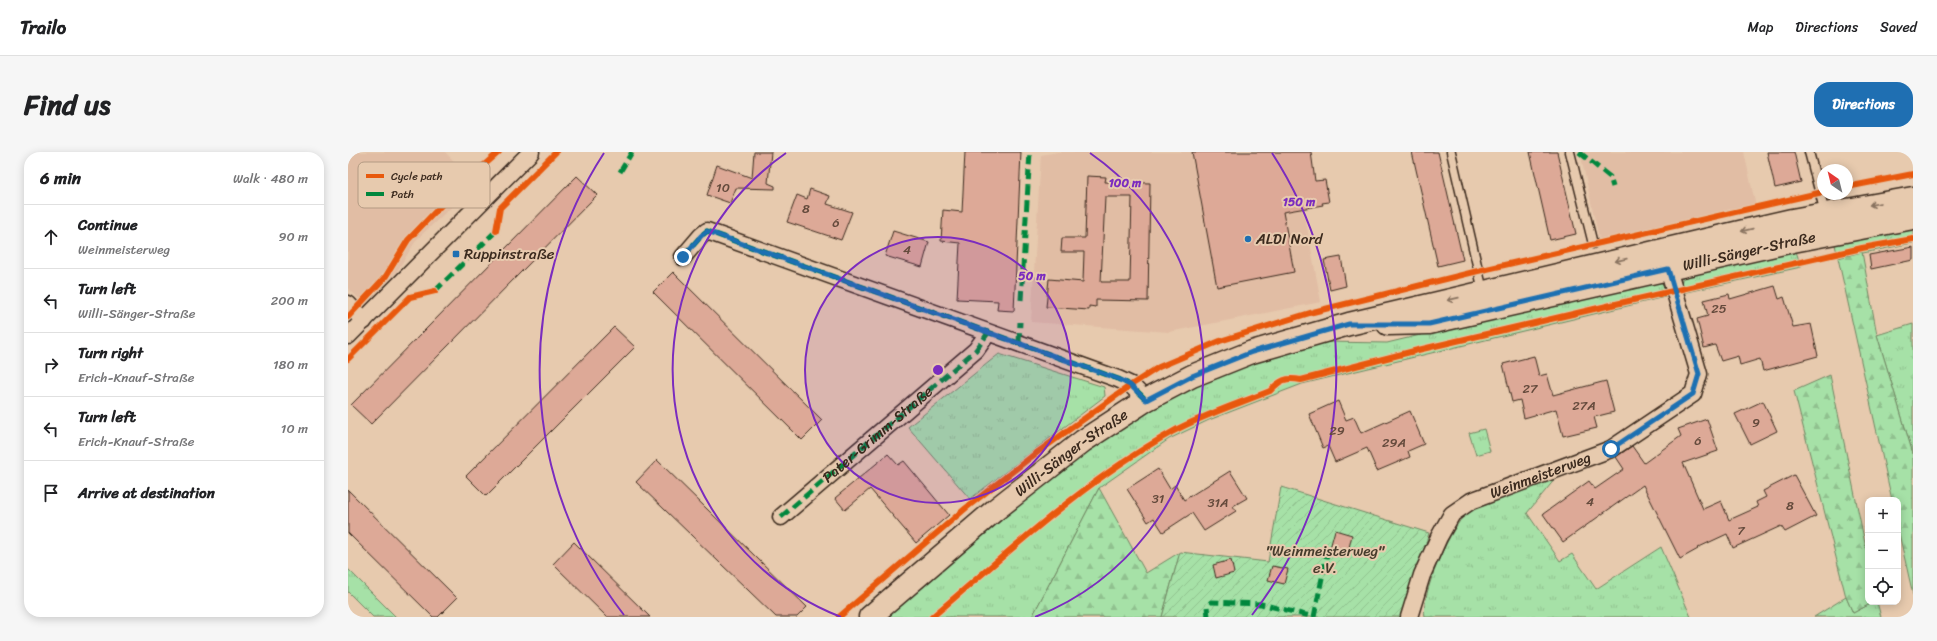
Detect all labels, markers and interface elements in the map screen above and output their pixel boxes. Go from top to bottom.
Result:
text: Trailo [20,11,66,44]
text: Map [1747,15,1773,40]
text: Directions [1795,15,1858,40]
text: Saved [1880,15,1917,40]
text: Find us [24,80,111,129]
button: Directions [1814,82,1913,127]
legend [358,162,490,208]
text: 6 min [40,163,81,193]
north arrow [1817,164,1853,200]
text: Walk · 480 m [233,167,308,190]
text: Cycle path [391,167,443,186]
text: 100 m [1109,172,1142,194]
house number: 10 [716,176,730,199]
text: Path [391,185,414,204]
text: 150 m [1283,191,1316,213]
house number: 8 [802,197,810,220]
one-way arrow [1868,201,1881,209]
house number: 6 [832,211,840,234]
text: Continue [78,212,138,238]
street label: Willi-Sänger-Straße [1680,224,1818,279]
text: 90 m [278,225,308,248]
icon: ahead [40,226,62,248]
place label: ALDI Nord [1255,226,1324,252]
one-way arrow [1741,227,1754,235]
marker: ALDI Nord [1243,234,1253,244]
text: Weinmeisterweg [78,238,170,261]
house number: 4 [903,238,911,261]
place label: Ruppinstraße [464,241,555,267]
route end [674,248,692,266]
marker: Ruppinstraße [451,249,461,259]
one-way arrow [1615,257,1628,265]
text: 50 m [1018,265,1046,287]
text: Turn left [78,276,136,302]
text: 200 m [271,289,308,312]
icon: left [40,290,62,312]
one-way arrow [1447,296,1460,304]
house number: 25 [1711,297,1727,320]
text: Willi-Sänger-Straße [78,302,196,325]
text: Turn right [78,340,143,366]
text: 180 m [273,353,308,376]
icon: right [40,354,62,376]
centre of rings [931,363,945,377]
text: Erich-Knauf-Straße [78,366,194,389]
house number: 27 [1523,377,1539,400]
street label: Pater-Grimm-Straße [816,379,939,490]
house number: 27A [1572,394,1596,417]
street label: Willi-Sänger-Straße [1009,402,1133,503]
text: Turn left [78,404,136,430]
house number: 9 [1752,411,1760,434]
text: 10 m [281,417,308,440]
icon: left [40,418,62,440]
house number: 29 [1329,419,1345,442]
house number: 6 [1694,429,1702,452]
text: Erich-Knauf-Straße [78,430,194,453]
house number: 29A [1382,431,1406,454]
route start [1602,440,1620,458]
street label: Weinmeisterweg [1486,444,1595,506]
text: Arrive at destination [78,480,215,506]
icon: arrive [40,482,62,504]
house number: 31 [1152,487,1165,510]
house number: 4 [1586,490,1594,513]
house number: 31A [1207,491,1229,514]
house number: 8 [1786,494,1794,517]
map controls [1865,497,1901,605]
button: + [1865,497,1901,533]
house number: 7 [1737,519,1746,542]
button: − [1865,533,1901,569]
park label: "Weinmeisterweg" e.V. [1266,538,1385,581]
button: locate [1865,569,1901,605]

